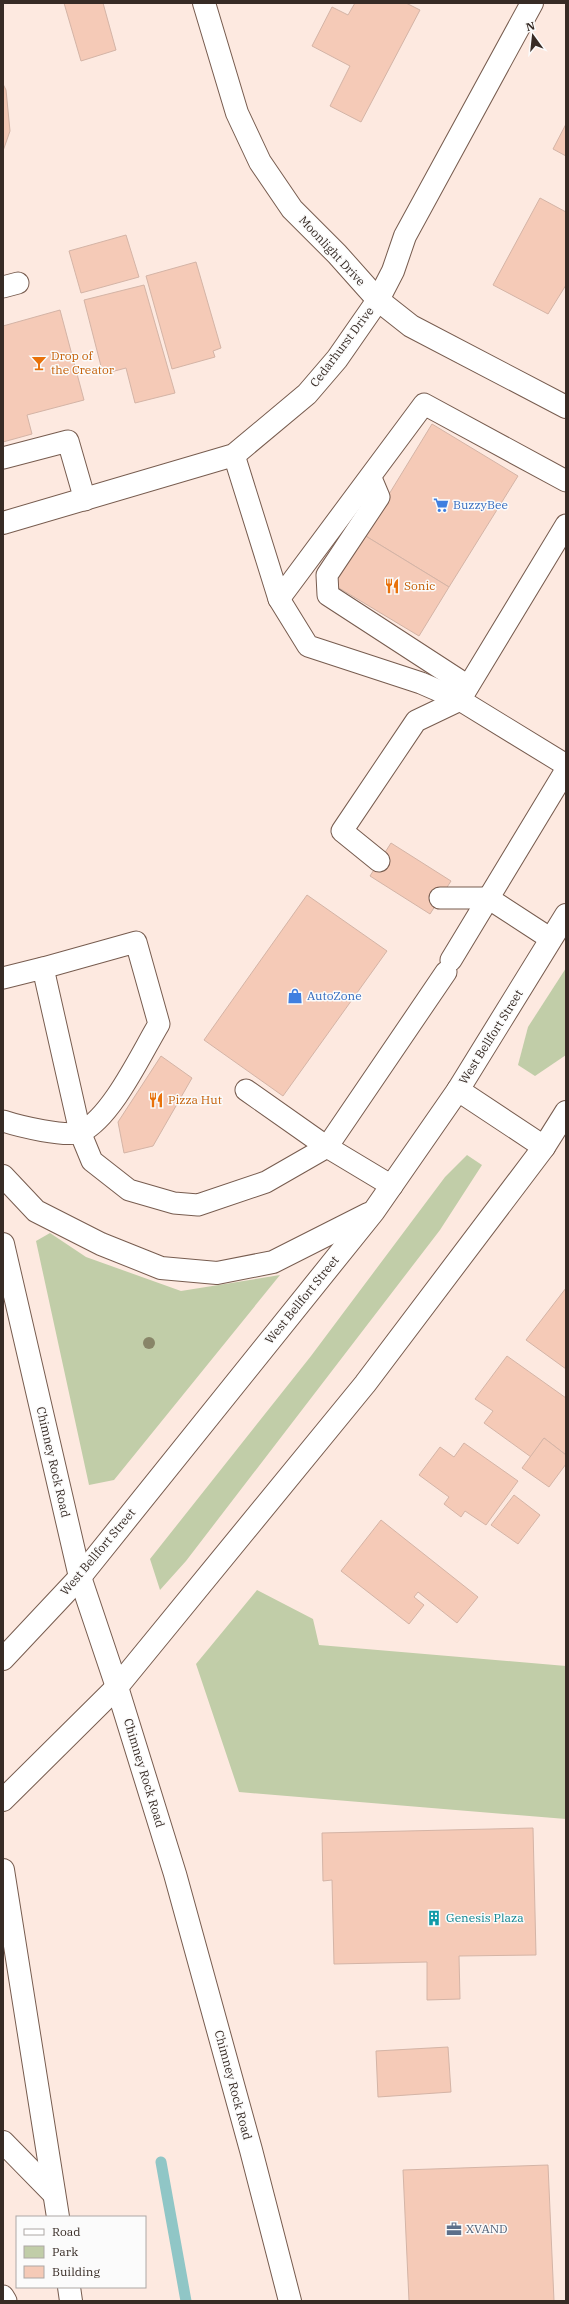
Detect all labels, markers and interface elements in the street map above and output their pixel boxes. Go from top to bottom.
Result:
north arrow [513,16,553,56]
text: N [524,18,537,34]
street label: Moonlight Drive [296,212,369,289]
street label: Cedarhurst Drive [307,304,377,390]
place label: Drop of the Creator [51,348,115,377]
bar icon: Drop of the Creator [30,354,48,372]
supermarket icon: BuzzyBee [432,496,450,514]
place label: BuzzyBee [453,497,508,512]
restaurant icon: Sonic [383,577,401,595]
place label: Sonic [404,578,435,593]
shop icon: AutoZone [286,987,304,1005]
street label: West Bellfort Street [455,987,526,1087]
place label: AutoZone [307,988,362,1003]
restaurant icon: Pizza Hut [147,1091,165,1109]
place label: Pizza Hut [168,1092,222,1107]
street label: West Bellfort Street [262,1253,342,1347]
street label: Chimney Rock Road [33,1405,74,1519]
street label: West Bellfort Street [57,1505,138,1598]
street label: Chimney Rock Road [121,1717,168,1829]
building icon: Genesis Plaza [425,1909,443,1927]
place label: Genesis Plaza [446,1910,524,1925]
street label: Chimney Rock Road [212,2028,255,2141]
legend [16,2216,146,2288]
office icon: XVAND [445,2220,463,2238]
place label: XVAND [466,2221,507,2236]
text: Road [52,2224,81,2239]
text: Park [52,2244,78,2259]
text: Building [52,2264,100,2279]

